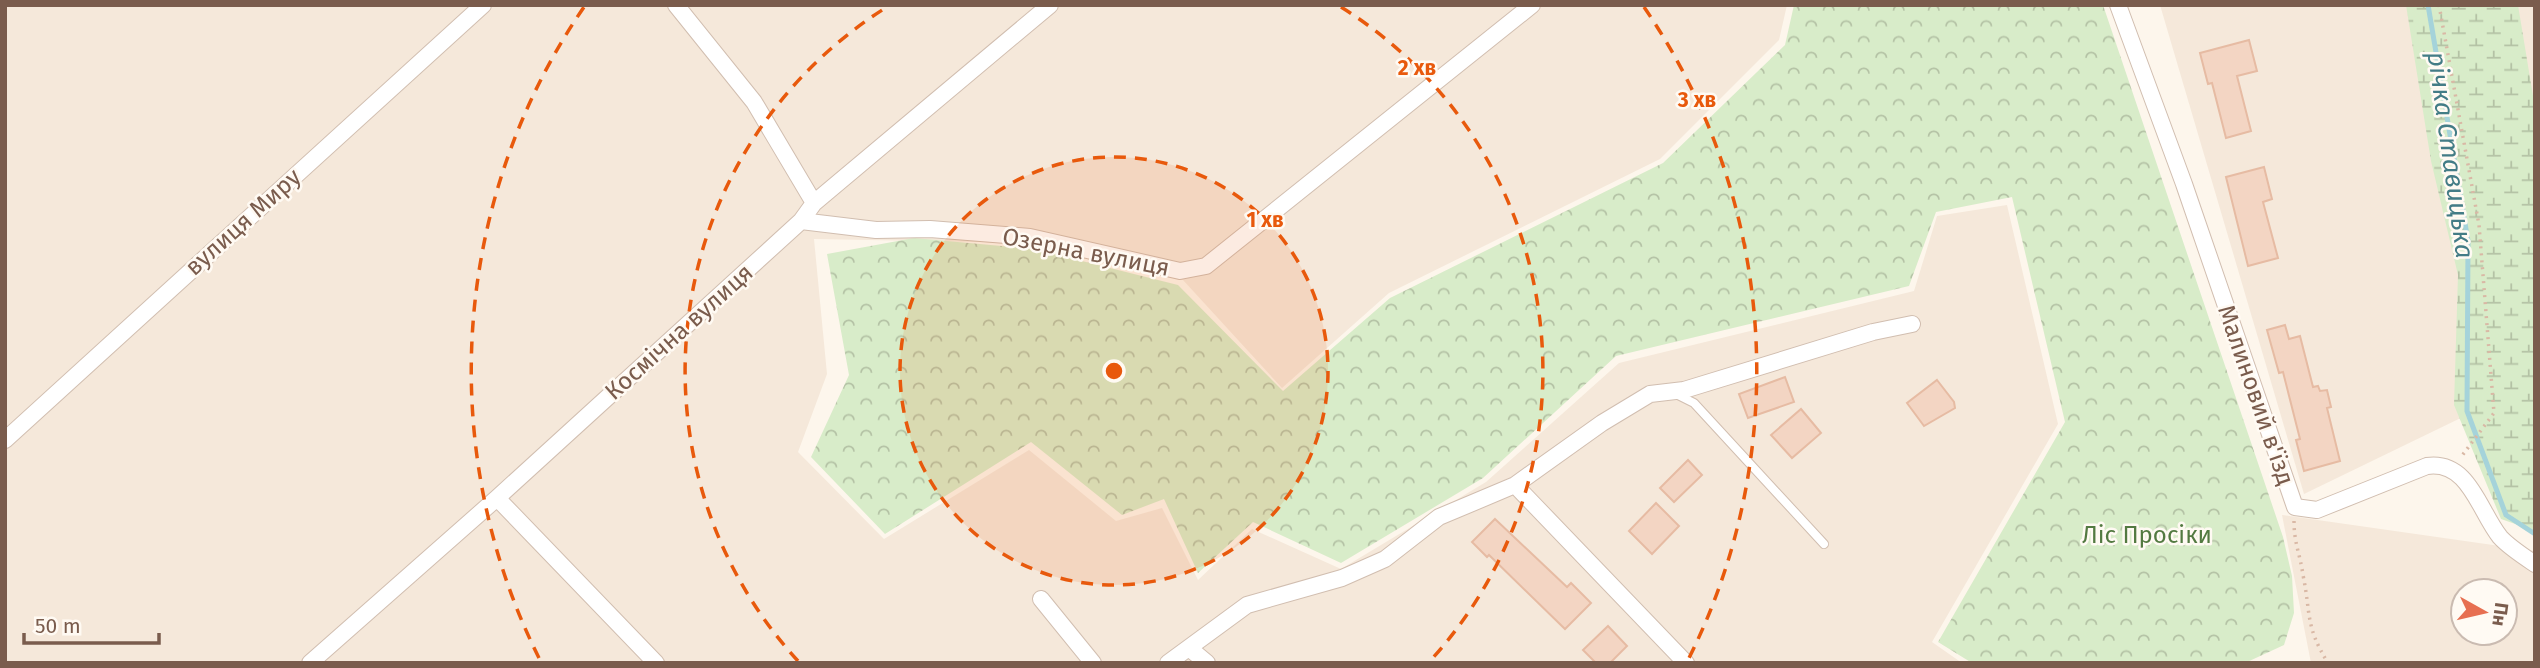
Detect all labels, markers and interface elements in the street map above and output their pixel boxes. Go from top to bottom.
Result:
water label: річка Ставицька [2421,50,2480,260]
text: 2 хв [1398,55,1436,81]
text: 3 хв [1677,87,1716,113]
street label: вулиця Миру [180,163,307,281]
text: 1 хв [1246,207,1284,233]
street label: Озерна вулиця [1000,222,1172,282]
street label: Космічна вулиця [599,258,759,406]
street label: Малиновий в'їзд [2212,301,2300,489]
centre of rings [1102,359,1126,383]
park label: Ліс Просіки [2082,521,2212,549]
north arrow [2449,577,2519,647]
text: Пн [2487,601,2513,628]
scale bar [24,602,159,646]
text: 50 m [35,613,81,639]

